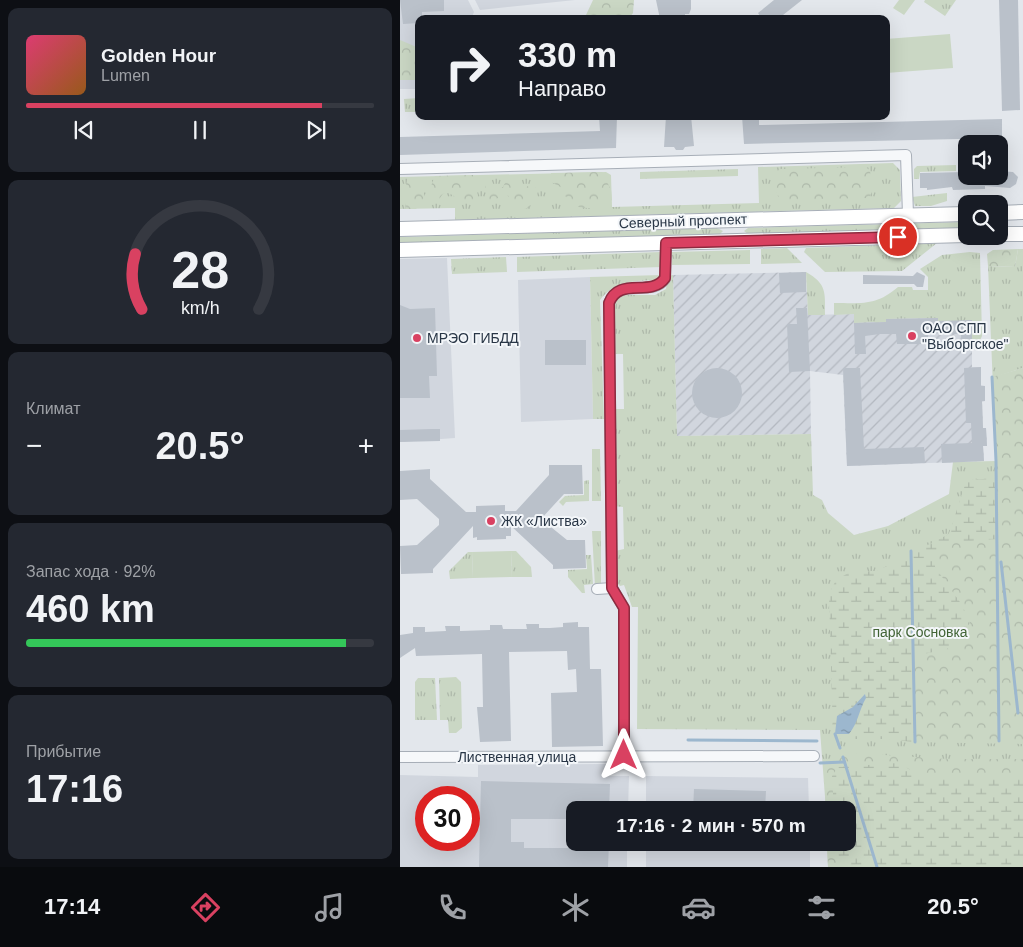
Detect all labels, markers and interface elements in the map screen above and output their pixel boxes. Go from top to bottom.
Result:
icon: right [435,35,500,100]
text: 330 m [518,35,617,74]
text: Golden Hour [101,45,216,66]
text: Lumen [101,67,150,84]
text: Направо [518,76,606,101]
icon: previous [70,116,98,144]
icon: pause [186,116,214,144]
icon: next [302,116,330,144]
map controls [958,135,1008,245]
button: sound [958,135,1008,185]
button: search [958,195,1008,245]
street label: Северный проспект [619,211,748,231]
pin [877,216,919,258]
icon: arrive [884,223,912,251]
text: 28 [171,241,229,299]
text: km/h [181,298,219,318]
place label: ОАО СПП "Выборгское" [922,320,1009,352]
place label: МРЭО ГИБДД [427,330,519,346]
marker: ОАО СПП "Выборгское" [906,330,918,342]
marker: МРЭО ГИБДД [411,332,423,344]
text: Климат [26,400,80,417]
text: 20.5° [155,425,245,467]
text: − [26,430,42,461]
text: + [358,430,374,461]
place label: ЖК «Листва» [501,513,587,529]
marker: ЖК «Листва» [485,515,497,527]
text: Запас хода · 92% [26,563,155,580]
text: 460 km [26,588,155,630]
park label: парк Сосновка [872,624,968,640]
position arrow [597,728,649,780]
text: Прибытие [26,743,101,760]
street label: Лиственная улица [458,749,577,765]
text: 17:16 [26,768,123,810]
speed limit sign: 30 [415,786,480,851]
text: 17:16 · 2 мин · 570 m [616,815,806,836]
icon: directions [188,890,223,925]
icon: music [312,890,347,925]
icon: phone [435,890,470,925]
icon: climate [558,890,593,925]
icon: car [681,890,716,925]
icon: filters [804,890,839,925]
text: 17:14 [44,894,100,919]
text: 20.5° [927,894,979,919]

